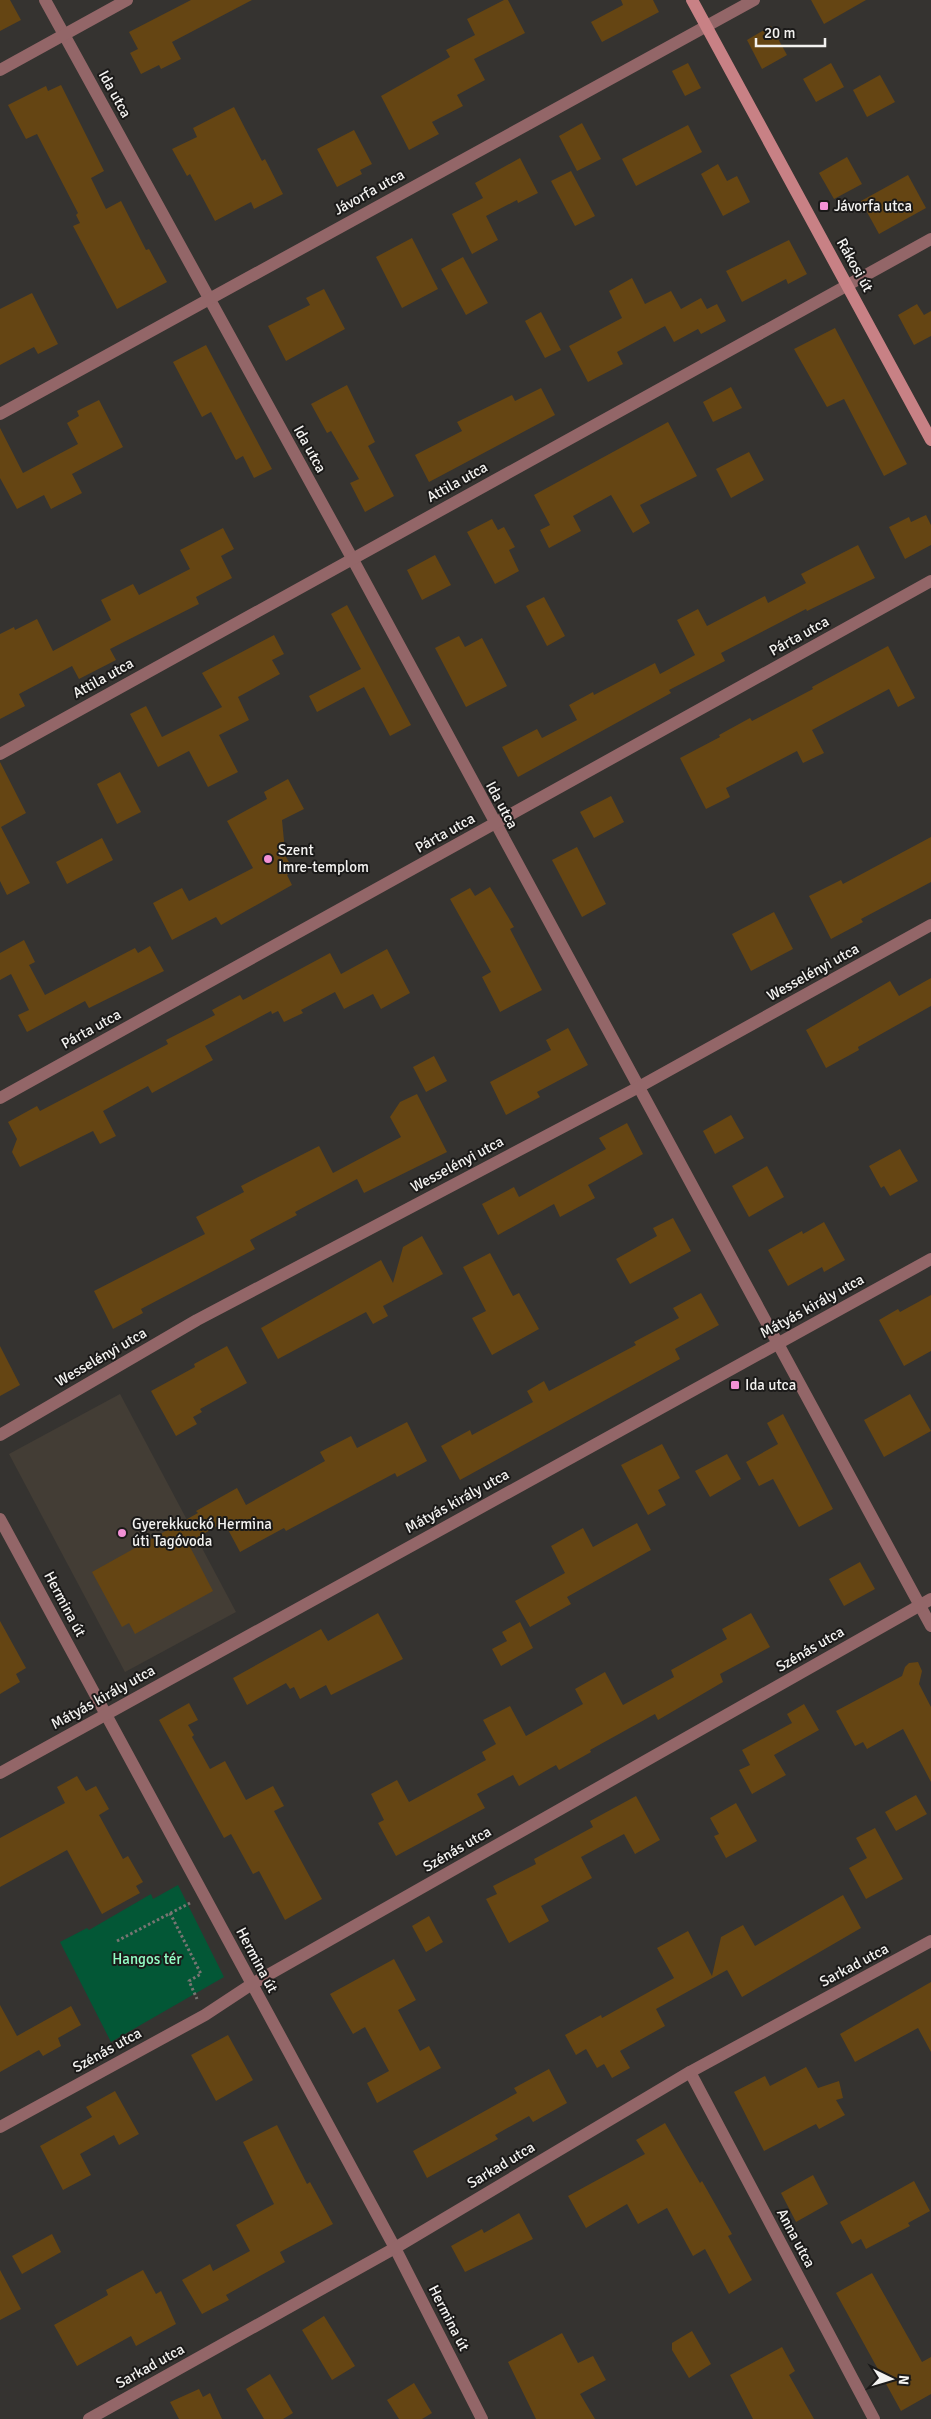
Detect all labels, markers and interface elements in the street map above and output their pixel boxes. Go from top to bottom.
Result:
scale bar [756,15,825,47]
text: 20 m [764,24,795,42]
street label: Ida utca [95,67,135,121]
street label: Jávorfa utca [331,165,407,219]
place label: Jávorfa utca [834,197,912,215]
marker: Jávorfa utca [818,200,830,212]
street label: Rákosi út [833,235,877,295]
street label: Ida utca [290,422,330,476]
street label: Attila utca [423,458,491,506]
street label: Párta utca [766,612,832,660]
street label: Attila utca [69,654,137,702]
street label: Ida utca [482,778,522,832]
street label: Párta utca [412,809,478,857]
place label: Szent Imre-templom [278,841,369,876]
marker: Szent Imre-templom [262,853,274,865]
street label: Wesselényi utca [764,939,862,1005]
street label: Párta utca [58,1005,124,1053]
street label: Wesselényi utca [408,1132,506,1196]
street label: Mátyás király utca [757,1270,867,1342]
street label: Wesselényi utca [52,1324,150,1390]
place label: Ida utca [745,1376,796,1394]
marker: Ida utca [729,1379,741,1391]
street label: Mátyás király utca [402,1465,512,1537]
place label: Gyerekkuckó Hermina úti Tagóvoda [132,1515,272,1550]
marker: Gyerekkuckó Hermina úti Tagóvoda [116,1527,128,1539]
street label: Hermina út [40,1568,90,1640]
street label: Szénás utca [773,1622,847,1676]
street label: Mátyás király utca [48,1661,158,1733]
street label: Szénás utca [420,1822,494,1876]
street label: Hermina út [232,1924,282,1996]
street label: Sarkad utca [816,1939,892,1991]
park label: Hangos tér [112,1950,182,1968]
street label: Szénás utca [69,2024,145,2076]
street label: Sarkad utca [464,2138,538,2192]
street label: Anna utca [773,2205,819,2271]
street label: Hermina út [425,2282,473,2354]
street label: Sarkad utca [112,2340,188,2392]
north arrow [866,2354,916,2404]
text: N [895,2374,912,2386]

